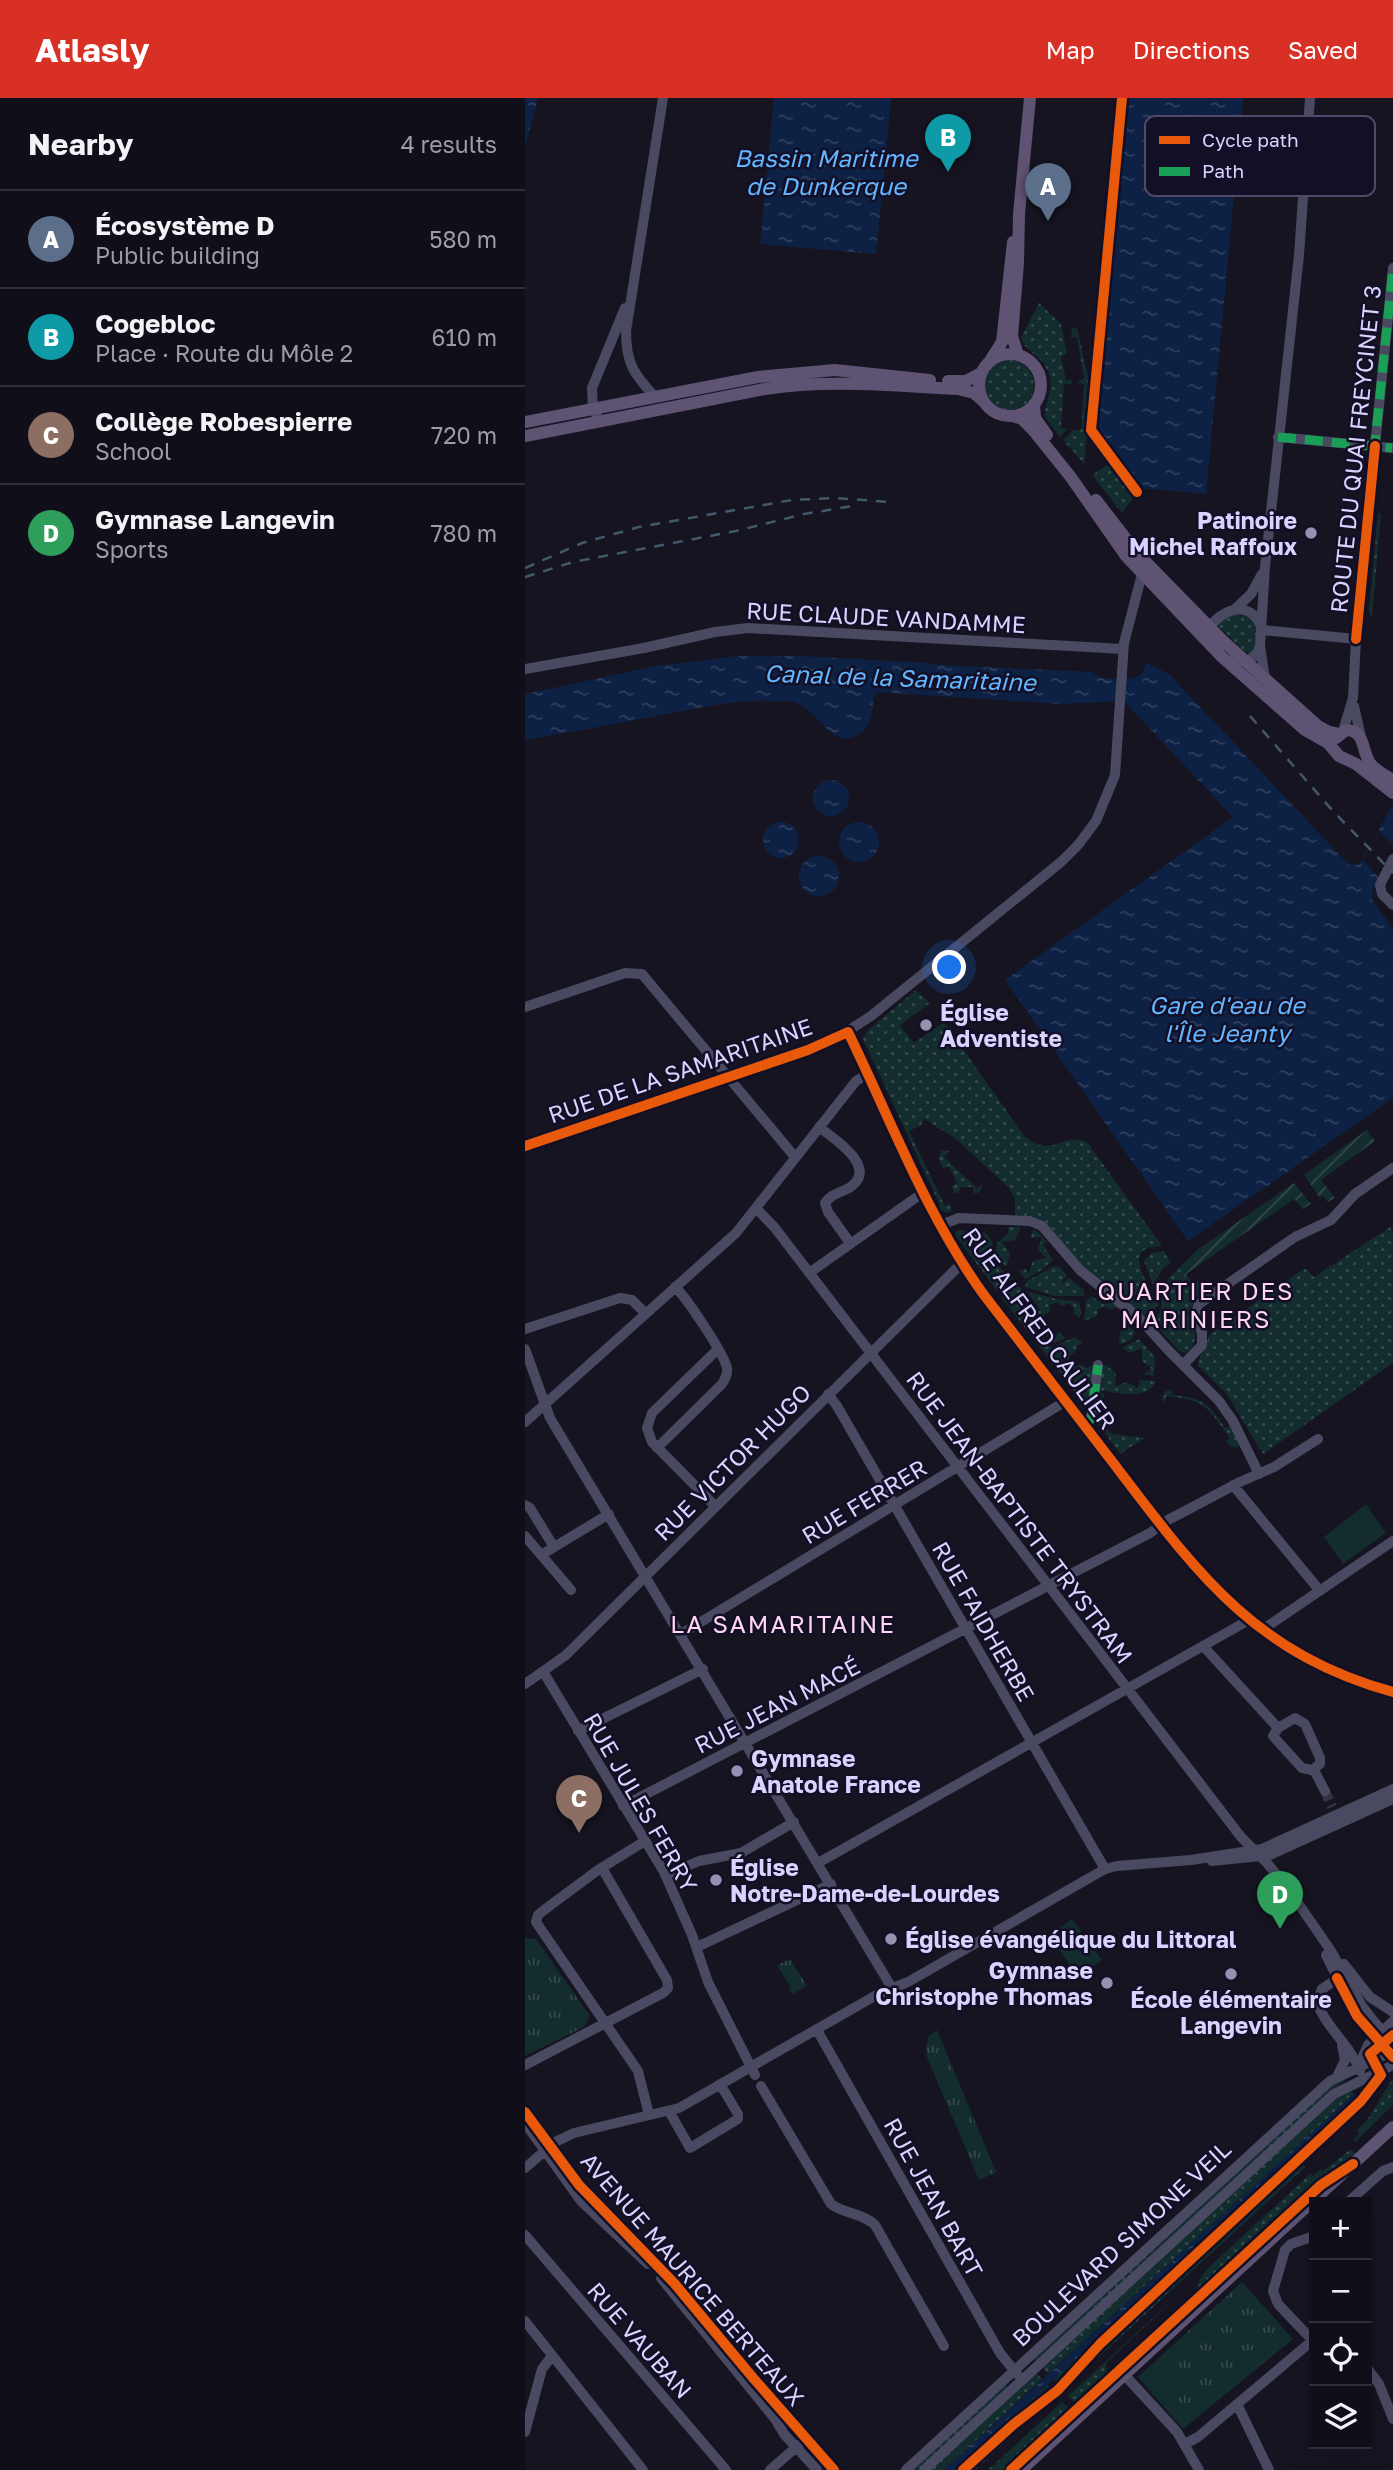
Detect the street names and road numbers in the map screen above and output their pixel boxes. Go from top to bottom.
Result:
street label: ROUTE DU QUAI FREYCINET 3 [1324,284,1386,614]
street label: RUE CLAUDE VANDAMME [746,596,1026,638]
street label: RUE DE LA SAMARITAINE [544,1012,816,1128]
street label: RUE ALFRED CAULIER [957,1222,1123,1434]
street label: RUE JEAN-BAPTISTE TRYSTRAM [901,1365,1139,1669]
street label: RUE VICTOR HUGO [648,1378,816,1546]
street label: RUE FERRER [797,1453,931,1549]
street label: RUE FAIDHERBE [927,1536,1041,1706]
street label: RUE JEAN MACÉ [690,1651,864,1759]
street label: RUE JULES FERRY [578,1707,704,1897]
street label: RUE JEAN BART [879,2113,989,2281]
street label: BOULEVARD SIMONE VEIL [1006,2134,1236,2352]
street label: AVENUE MAURICE BERTEAUX [575,2147,811,2411]
street label: RUE VAUBAN [582,2276,698,2404]

